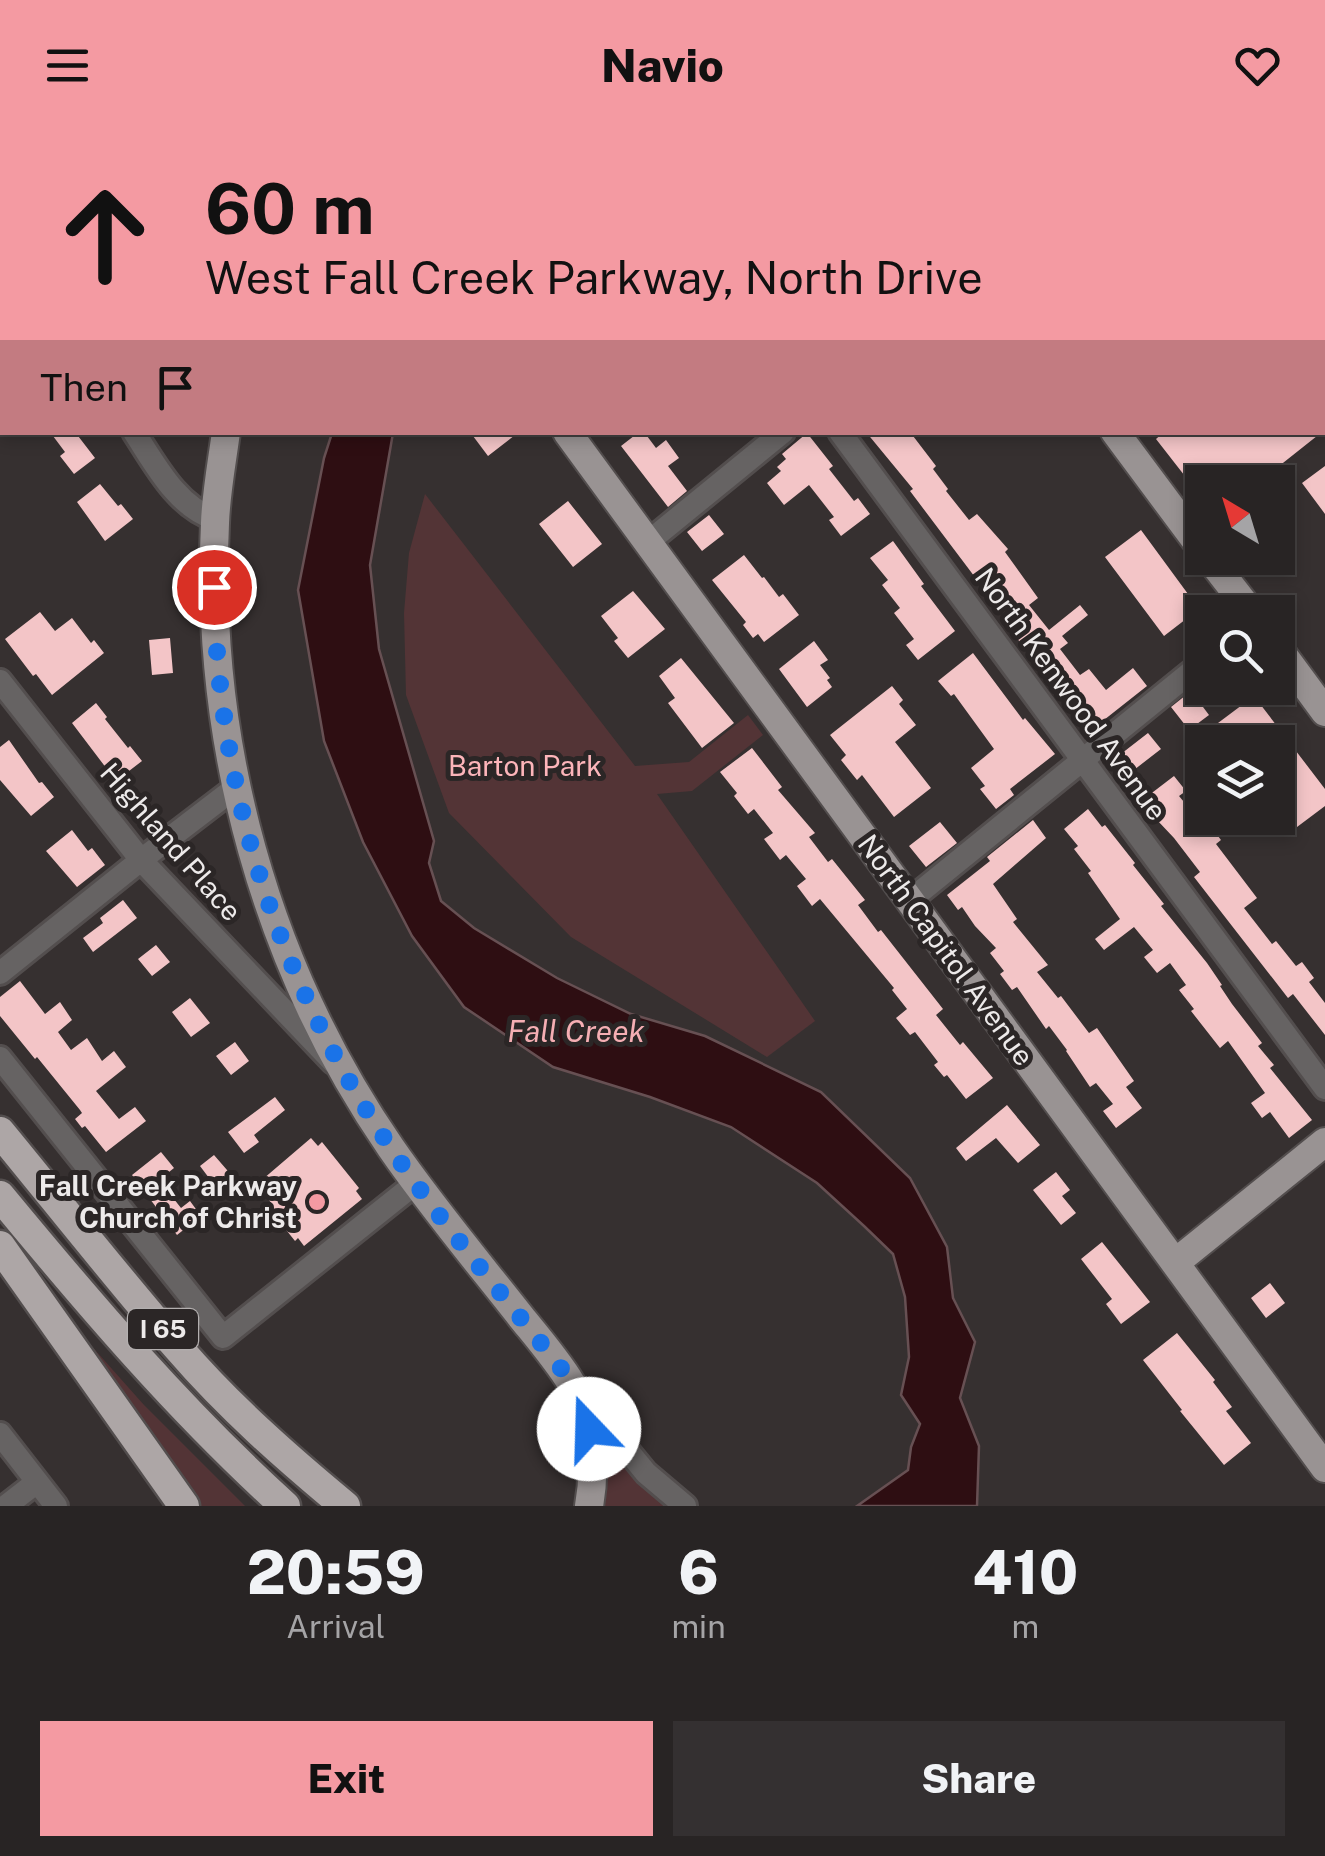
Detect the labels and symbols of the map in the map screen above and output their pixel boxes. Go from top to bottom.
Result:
north arrow [1185,465,1295,575]
pin [172,545,257,630]
street label: North Kenwood Avenue [969,561,1174,826]
park label: Barton Park [448,749,602,782]
street label: Highland Place [94,756,249,927]
street label: North Capitol Avenue [852,828,1041,1071]
water label: Fall Creek [507,1013,646,1049]
place label: Fall Creek Parkway Church of Christ [39,1169,297,1234]
marker: Fall Creek Parkway Church of Christ [306,1191,328,1213]
road number: I 65 [128,1309,198,1349]
position arrow [537,1377,641,1481]

